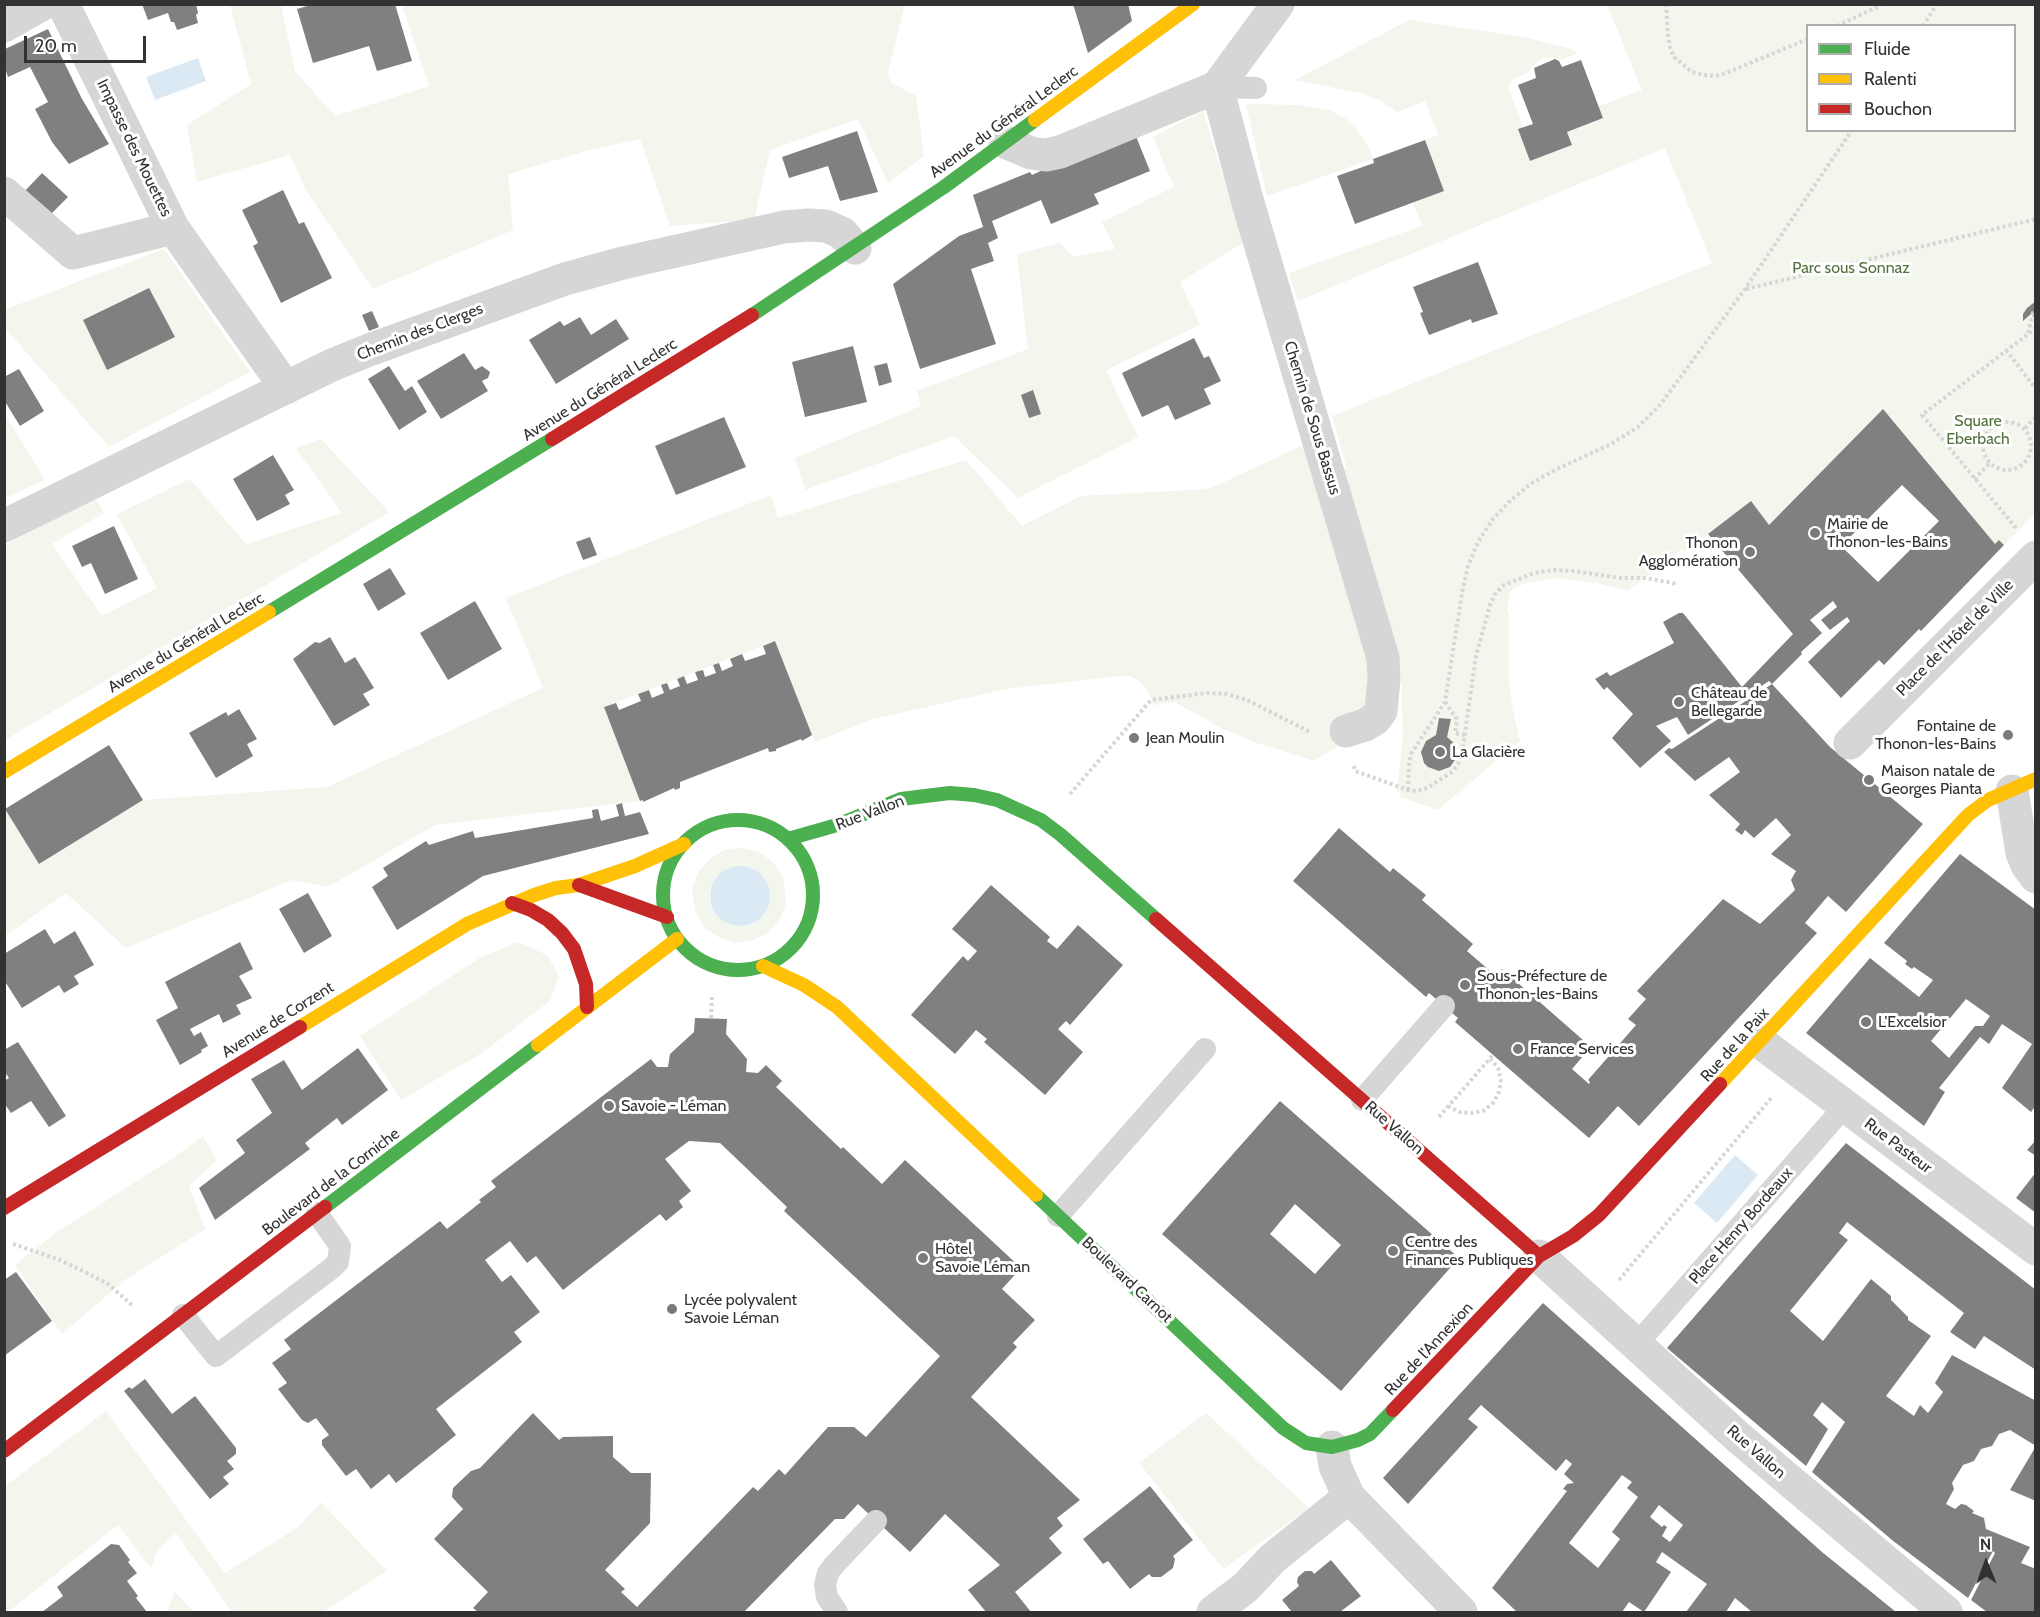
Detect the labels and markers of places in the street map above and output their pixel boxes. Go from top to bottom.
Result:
place label: Mairie de Thonon-les-Bains [1827,514,1948,552]
marker: Mairie de Thonon-les-Bains [1808,526,1822,540]
place label: Thonon Agglomération [1639,533,1738,571]
marker: Thonon Agglomération [1743,545,1757,559]
place label: Château de Bellegarde [1691,683,1767,721]
marker: Château de Bellegarde [1672,695,1686,709]
place label: Fontaine de Thonon-les-Bains [1875,716,1996,754]
place label: Jean Moulin [1146,728,1224,748]
marker: Fontaine de Thonon-les-Bains [2001,728,2015,742]
marker: Jean Moulin [1127,731,1141,745]
place label: La Glacière [1452,742,1525,762]
marker: La Glacière [1433,745,1447,759]
place label: Maison natale de Georges Pianta [1881,761,1995,799]
marker: Maison natale de Georges Pianta [1862,773,1876,787]
place label: Sous-Préfecture de Thonon-les-Bains [1477,966,1607,1004]
marker: Sous-Préfecture de Thonon-les-Bains [1458,978,1472,992]
place label: L'Excelsior [1878,1012,1946,1032]
marker: L'Excelsior [1859,1015,1873,1029]
place label: France Services [1530,1039,1634,1059]
marker: France Services [1511,1042,1525,1056]
place label: Savoie - Léman [621,1096,727,1116]
marker: Savoie - Léman [602,1099,616,1113]
place label: Centre des Finances Publiques [1405,1232,1533,1270]
place label: Hôtel Savoie Léman [935,1239,1030,1277]
marker: Centre des Finances Publiques [1386,1244,1400,1258]
marker: Hôtel Savoie Léman [916,1251,930,1265]
place label: Lycée polyvalent Savoie Léman [684,1290,797,1328]
marker: Lycée polyvalent Savoie Léman [665,1302,679,1316]

